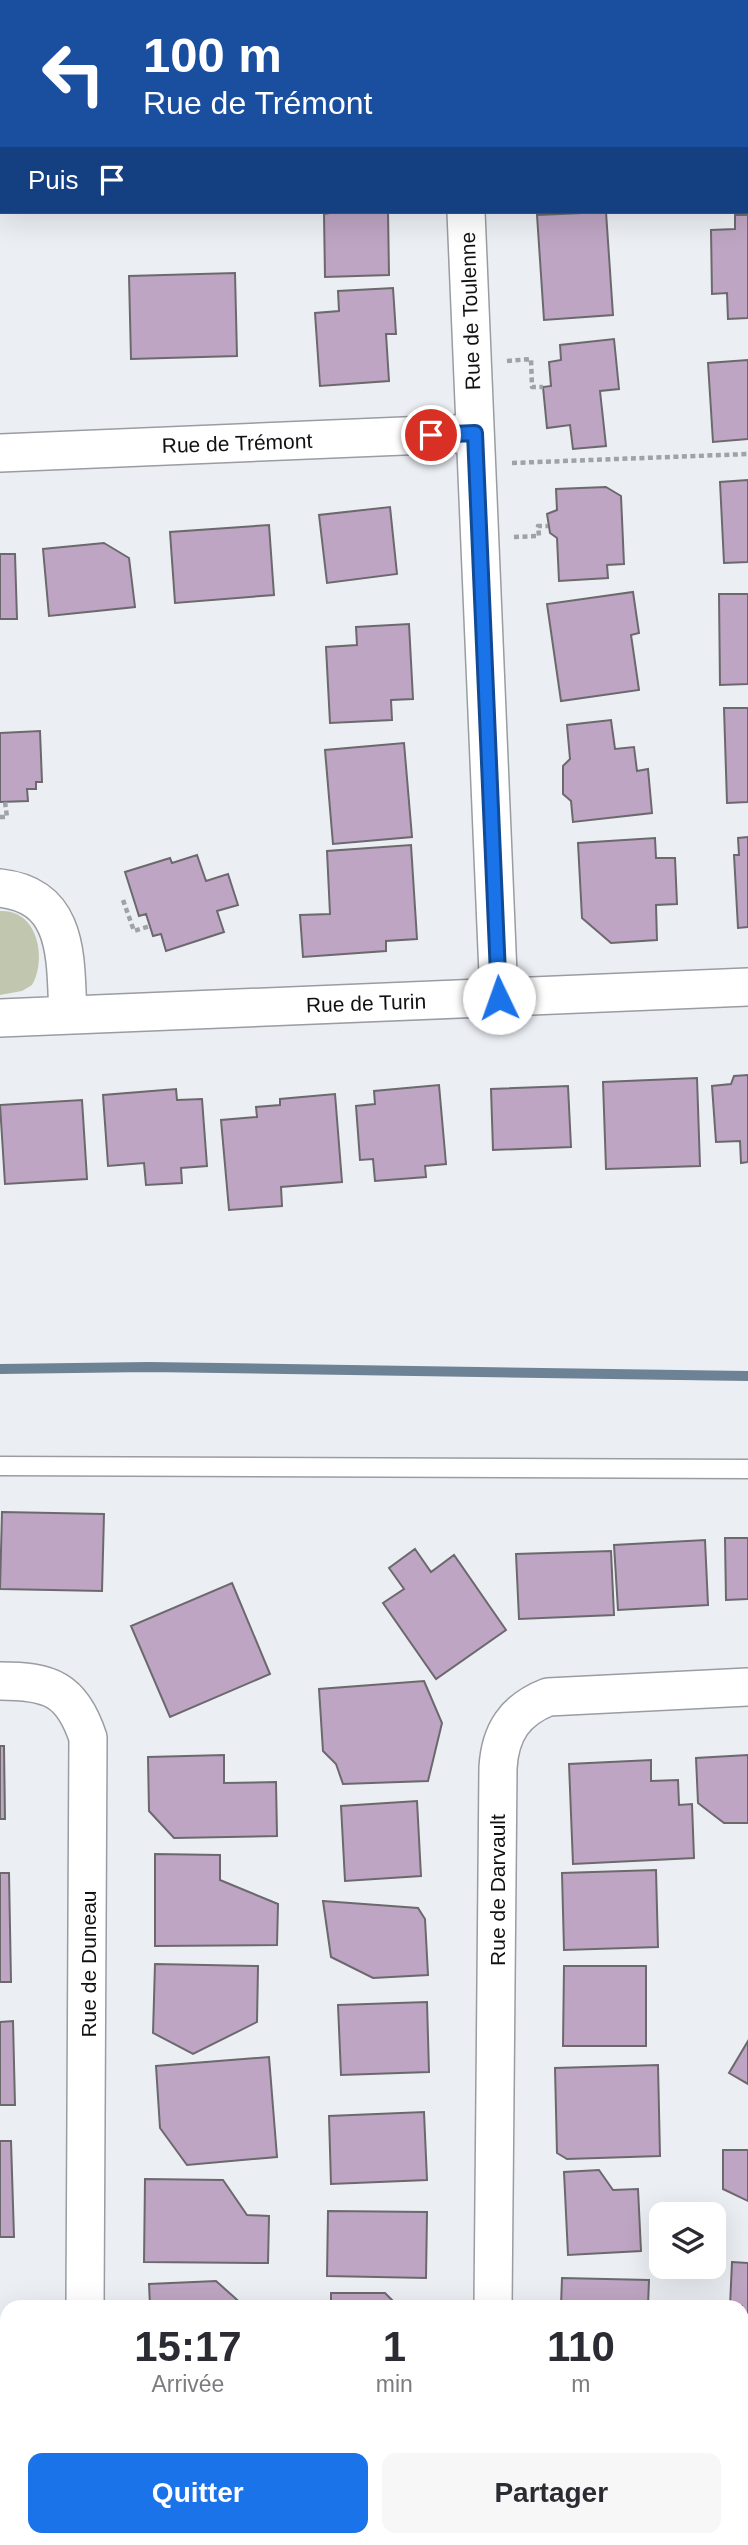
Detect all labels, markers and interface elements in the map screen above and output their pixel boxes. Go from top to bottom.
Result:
icon: left [28,28,119,119]
text: 100 m [143,28,282,82]
text: Rue de Trémont [143,85,372,121]
icon: arrive [93,161,131,199]
text: Puis [28,165,79,195]
street label: Rue de Toulenne [456,231,484,391]
pin [401,405,461,465]
icon: arrive [412,416,450,454]
street label: Rue de Trémont [161,429,313,457]
position arrow [462,961,536,1035]
street label: Rue de Turin [306,989,426,1017]
street label: Rue de Darvault [486,1814,509,1966]
street label: Rue de Duneau [77,1890,100,2038]
map controls [649,2202,726,2279]
button: layers [649,2202,726,2279]
text: 15:17 [134,2323,242,2370]
text: 1 [383,2323,406,2370]
text: 110 [547,2323,615,2370]
text: Arrivée [151,2371,224,2397]
text: min [376,2371,413,2397]
text: m [571,2371,591,2397]
button: Quitter [28,2453,368,2533]
button: Partager [382,2453,721,2533]

